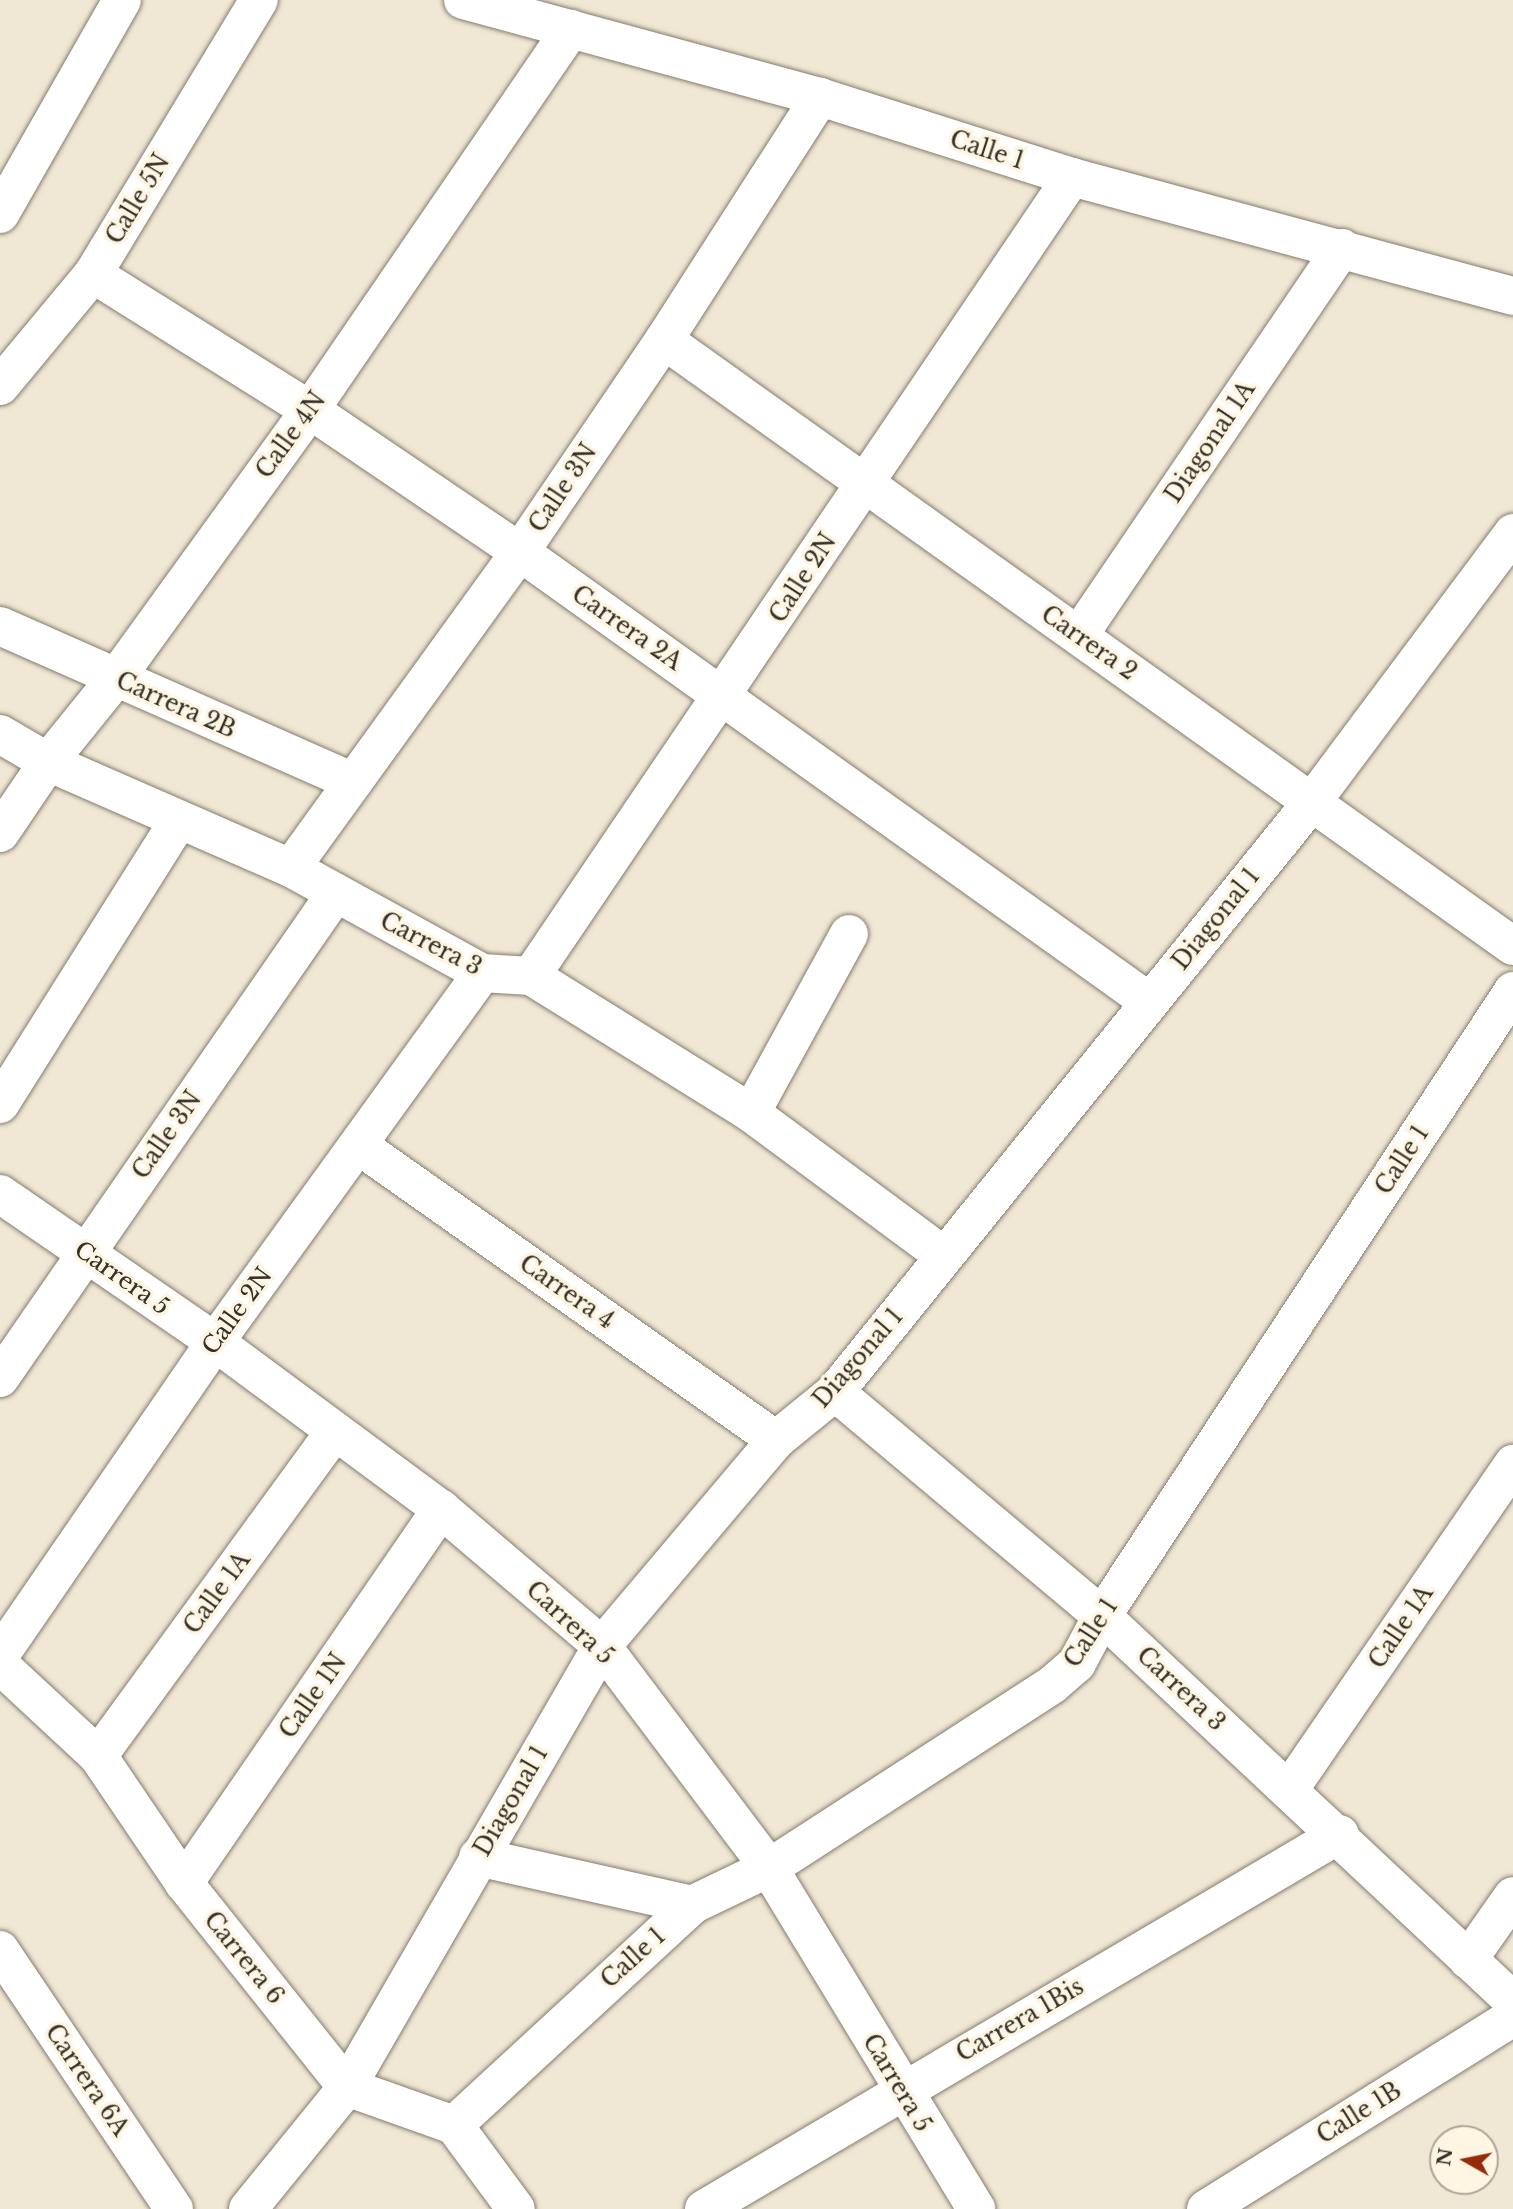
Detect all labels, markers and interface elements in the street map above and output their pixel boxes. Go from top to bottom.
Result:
street label: Calle 1 [947,125,1027,175]
street label: Calle 5N [100,149,176,249]
street label: Diagonal 1A [1159,376,1261,508]
street label: Calle 4N [250,386,332,484]
street label: Calle 3N [523,438,603,538]
street label: Calle 2N [764,528,842,628]
street label: Carrera 2A [567,580,687,676]
street label: Carrera 2 [1036,600,1142,686]
street label: Carrera 2B [112,666,240,744]
street label: Diagonal 1 [1167,863,1265,975]
street label: Carrera 3 [375,907,487,981]
street label: Calle 3N [127,1086,207,1184]
street label: Calle 1 [1370,1121,1434,1199]
street label: Carrera 5 [69,1235,175,1321]
street label: Carrera 4 [514,1249,620,1335]
street label: Calle 2N [196,1262,278,1360]
street label: Diagonal 1 [807,1303,909,1413]
street label: Calle 1A [178,1547,256,1639]
street label: Carrera 5 [521,1576,619,1670]
street label: Calle 1A [1363,1580,1439,1674]
street label: Calle 1 [1059,1594,1123,1672]
street label: Carrera 3 [1131,1641,1231,1737]
street label: Calle 1N [274,1648,352,1744]
street label: Diagonal 1 [468,1741,554,1861]
street label: Carrera 6 [198,1906,290,2010]
street label: Calle 1 [595,1922,671,1994]
street label: Carrera 1Bis [951,1972,1089,2068]
street label: Carrera 6A [40,2019,134,2141]
street label: Carrera 5 [857,2029,937,2137]
street label: Calle 1B [1312,2076,1406,2150]
north arrow [1429,2125,1499,2195]
text: N [1432,2146,1457,2168]

